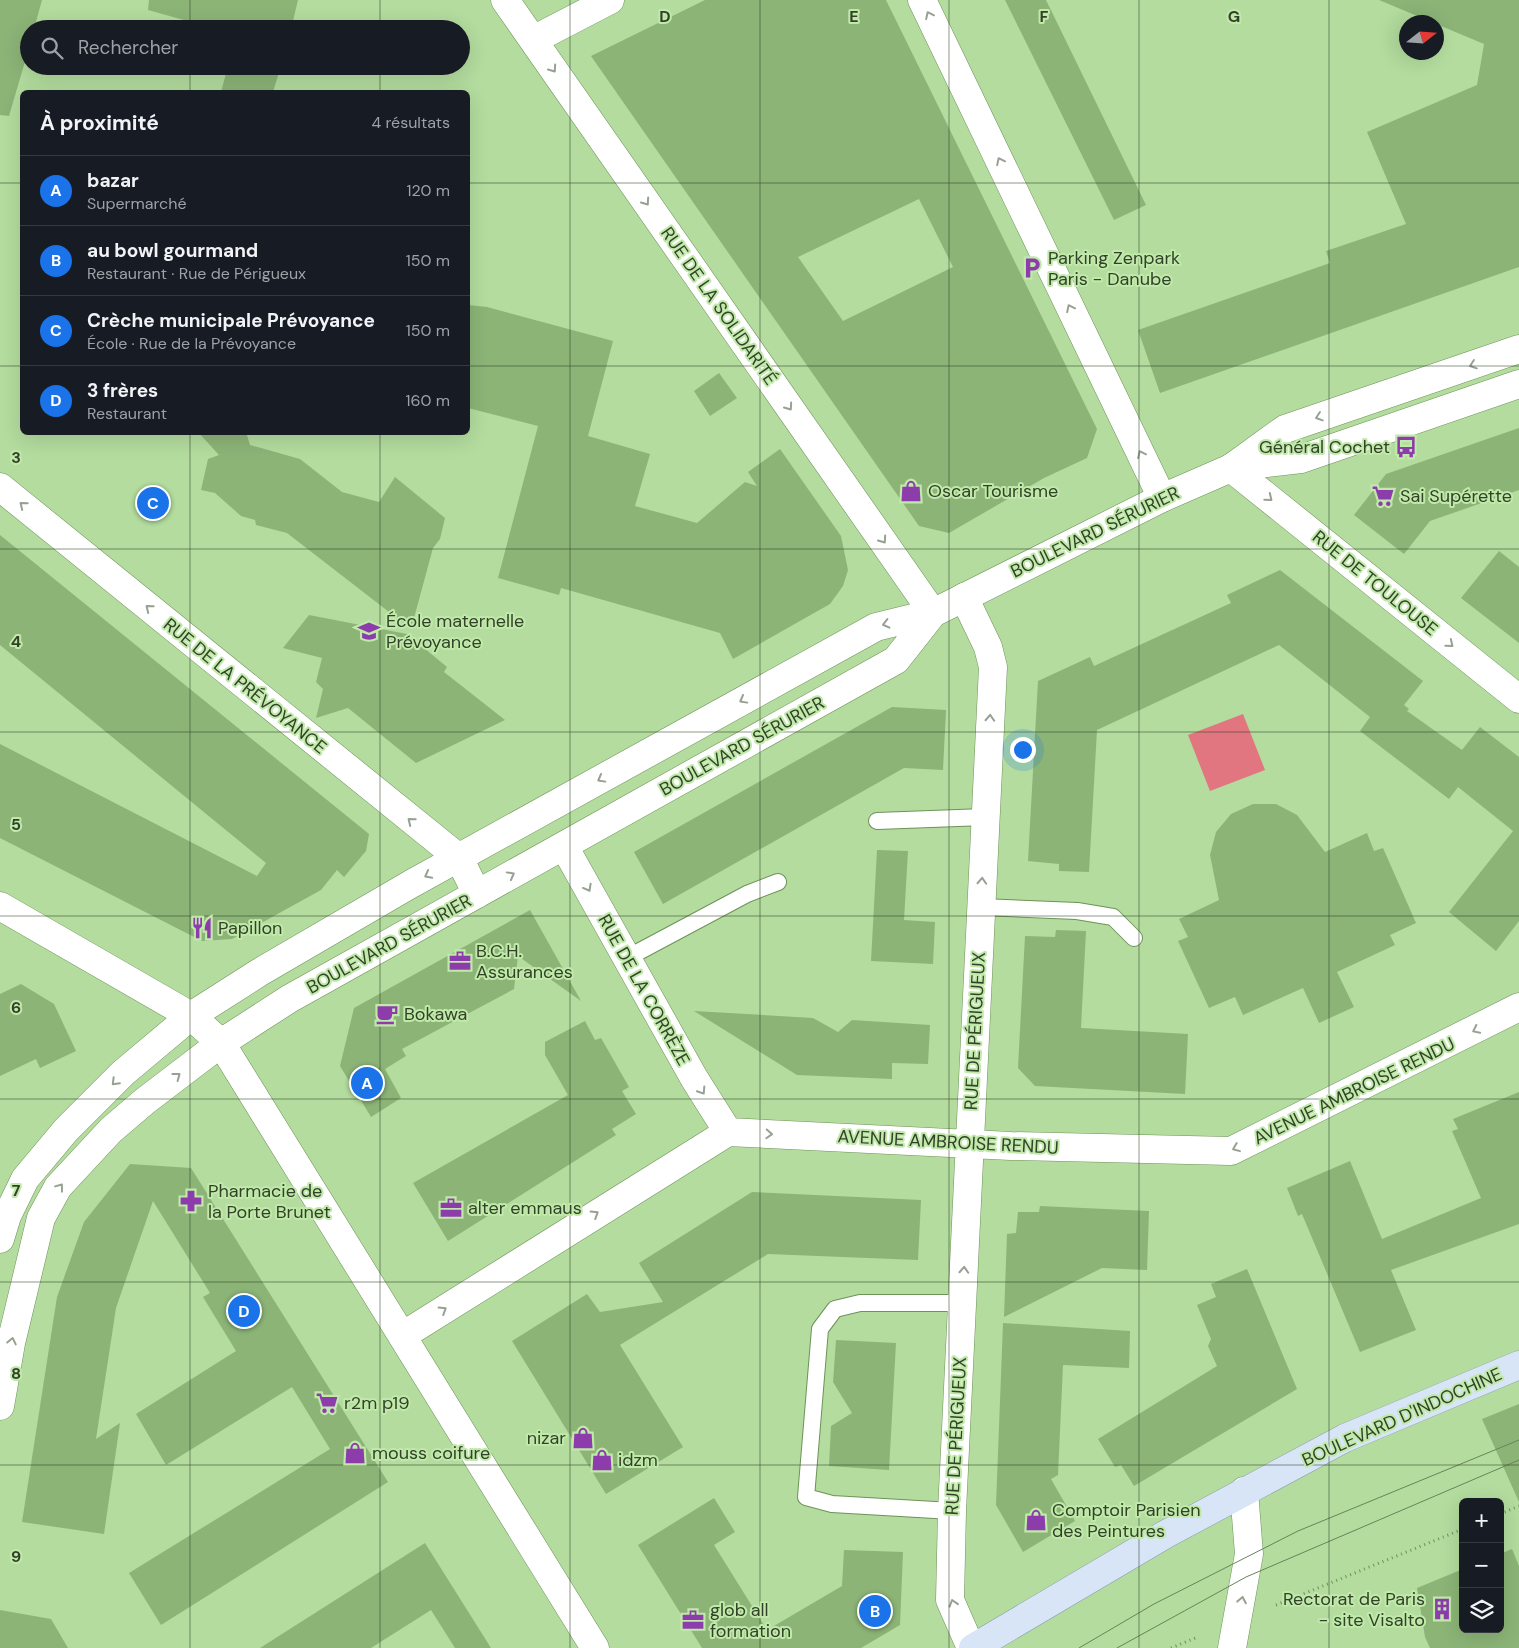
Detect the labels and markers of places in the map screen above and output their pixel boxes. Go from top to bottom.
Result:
place label: Parking Zenpark Paris - Danube [1048,246,1180,291]
parking icon: Parking Zenpark Paris - Danube [1019,255,1045,281]
bus stop icon: Général Cochet [1393,434,1419,460]
place label: Général Cochet [1259,435,1390,459]
shop icon: Oscar Tourisme [898,478,924,504]
place label: Oscar Tourisme [928,479,1058,503]
supermarket icon: Sai Supérette [1370,483,1396,509]
pin: C [137,484,169,522]
place label: Sai Supérette [1400,484,1512,508]
place label: École maternelle Prévoyance [386,609,524,654]
school or university icon: École maternelle Prévoyance [356,618,382,644]
restaurant icon: Papillon [189,915,215,941]
place label: Papillon [218,916,282,940]
place label: B.C.H. Assurances [476,939,573,984]
office icon: B.C.H. Assurances [447,948,473,974]
cafe icon: Bokawa [374,1001,400,1027]
place label: Bokawa [404,1002,467,1026]
pin: A [351,1064,383,1102]
place label: Pharmacie de la Porte Brunet [208,1179,331,1224]
pharmacy icon: Pharmacie de la Porte Brunet [178,1188,204,1214]
office icon: alter emmaus [438,1195,464,1221]
place label: alter emmaus [468,1196,582,1220]
pin: D [228,1292,260,1330]
supermarket icon: r2m p19 [314,1390,340,1416]
place label: r2m p19 [344,1391,409,1415]
shop icon: nizar [570,1425,596,1451]
place label: nizar [527,1426,566,1450]
shop icon: mouss coifure [342,1440,368,1466]
place label: mouss coifure [372,1441,490,1465]
shop icon: idzm [589,1447,615,1473]
place label: idzm [618,1448,658,1472]
place label: Comptoir Parisien des Peintures [1052,1498,1200,1543]
shop icon: Comptoir Parisien des Peintures [1023,1507,1049,1533]
place label: Rectorat de Paris - site Visalto [1283,1587,1425,1632]
pin: B [859,1592,891,1630]
building icon: Rectorat de Paris - site Visalto [1429,1596,1455,1622]
place label: glob all formation [710,1598,791,1643]
office icon: glob all formation [680,1607,706,1633]

